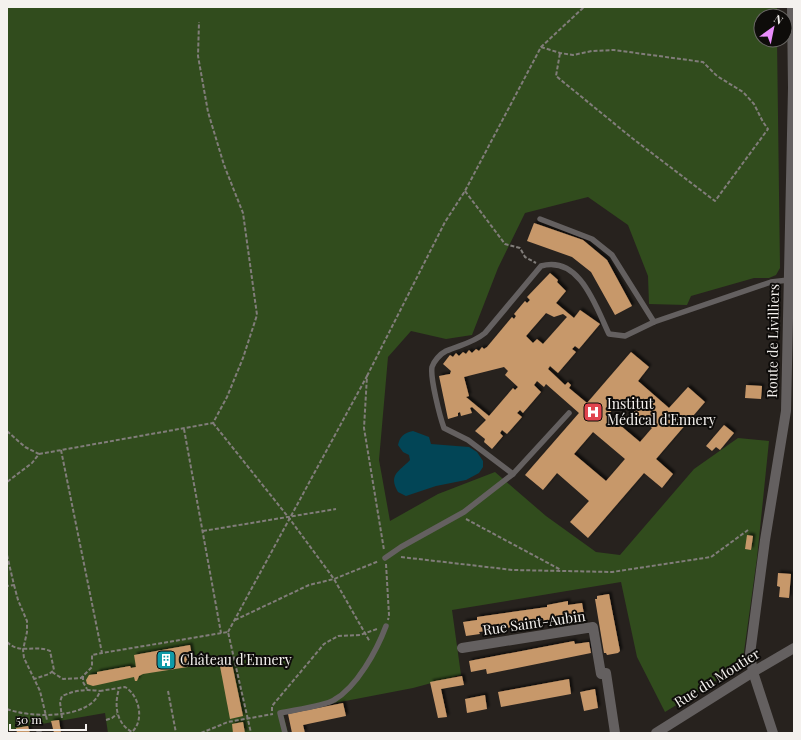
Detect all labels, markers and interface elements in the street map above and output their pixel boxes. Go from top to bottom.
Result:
north arrow [753,8,793,48]
text: N [771,11,786,28]
street label: Route de Livilliers [762,284,783,398]
place label: Institut Médical d'Ennery [607,394,716,429]
hospital icon: Institut Médical d'Ennery [582,401,604,423]
street label: Rue Saint-Aubin [481,606,587,639]
street label: Rue du Moutier [670,643,764,712]
building icon: Château d'Ennery [155,649,177,671]
place label: Château d'Ennery [180,650,292,669]
scale bar [10,706,86,732]
text: 50 m [16,711,42,727]

